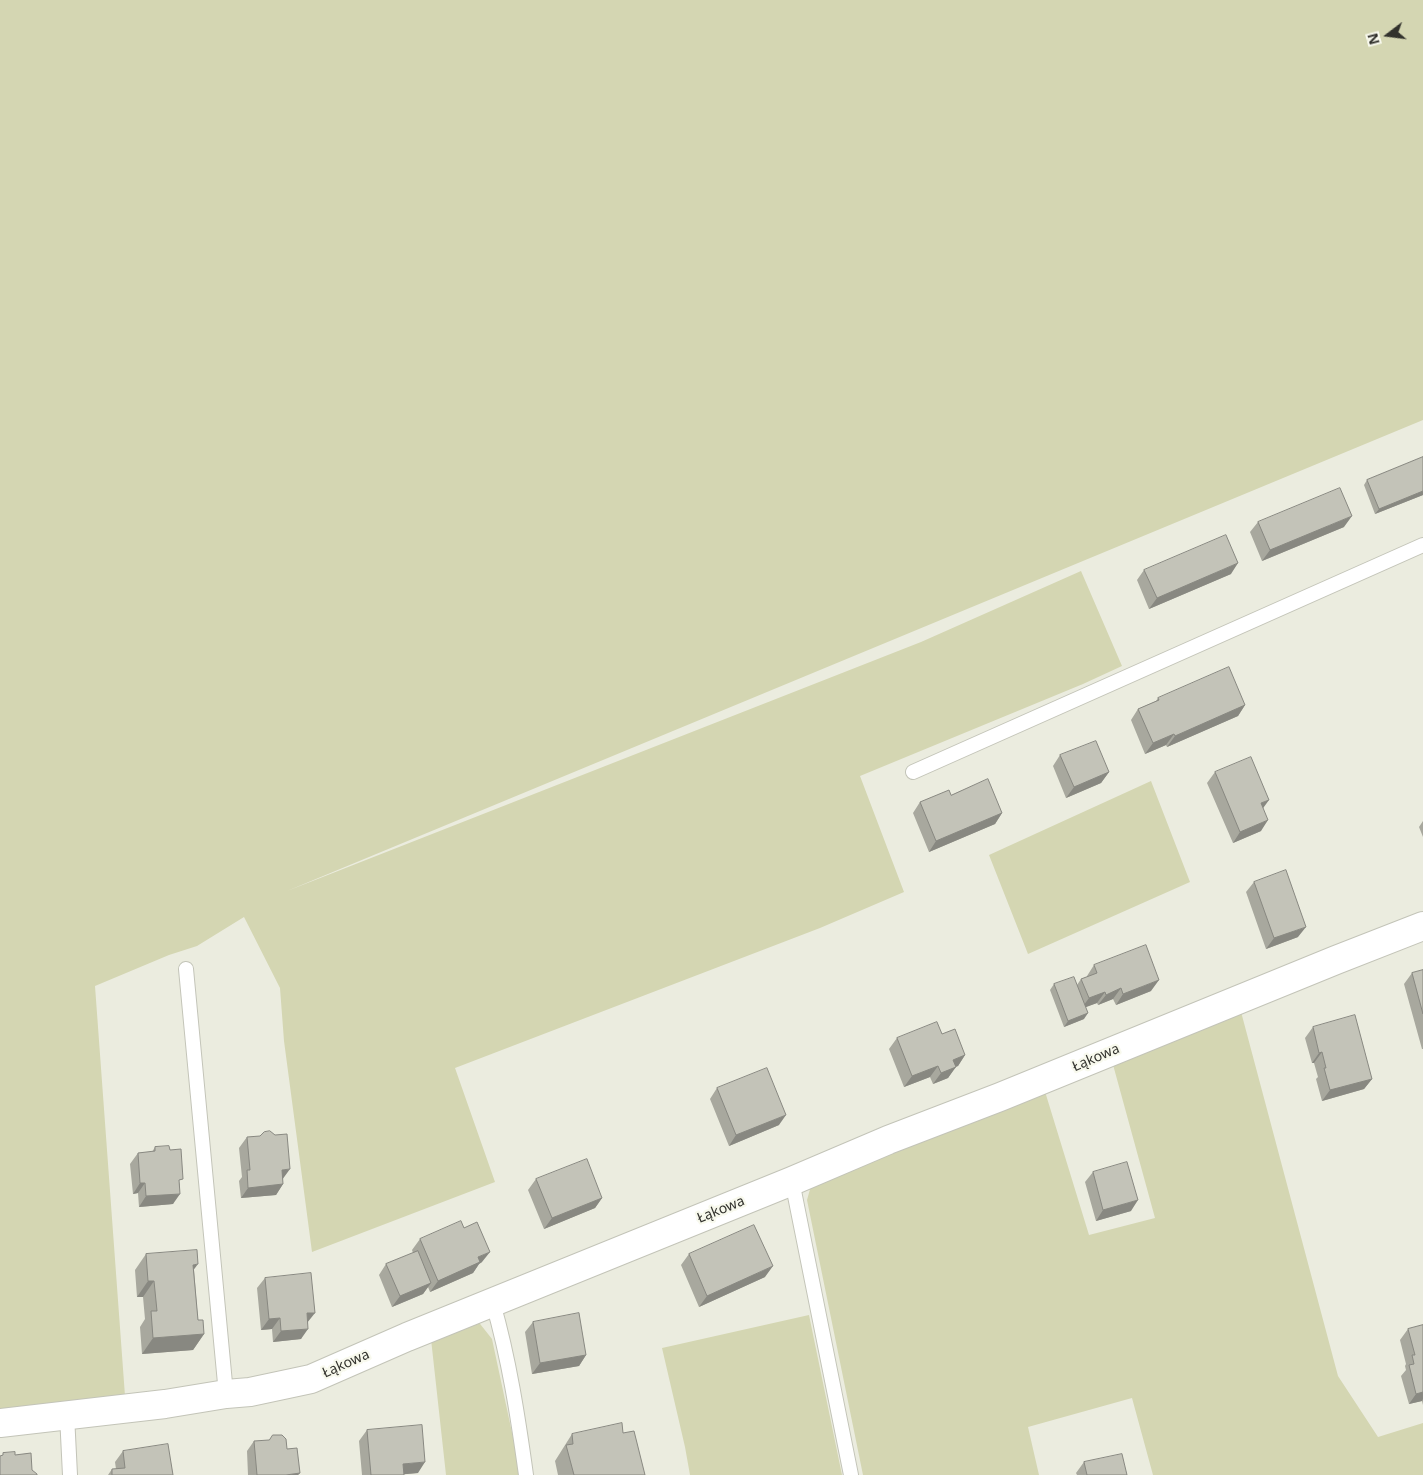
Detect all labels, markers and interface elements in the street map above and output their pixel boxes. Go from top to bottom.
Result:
north arrow [1363,10,1413,60]
text: N [1362,31,1384,47]
street label: Łąkowa [1070,1041,1122,1075]
street label: Łąkowa [695,1193,747,1227]
street label: Łąkowa [320,1346,372,1382]

